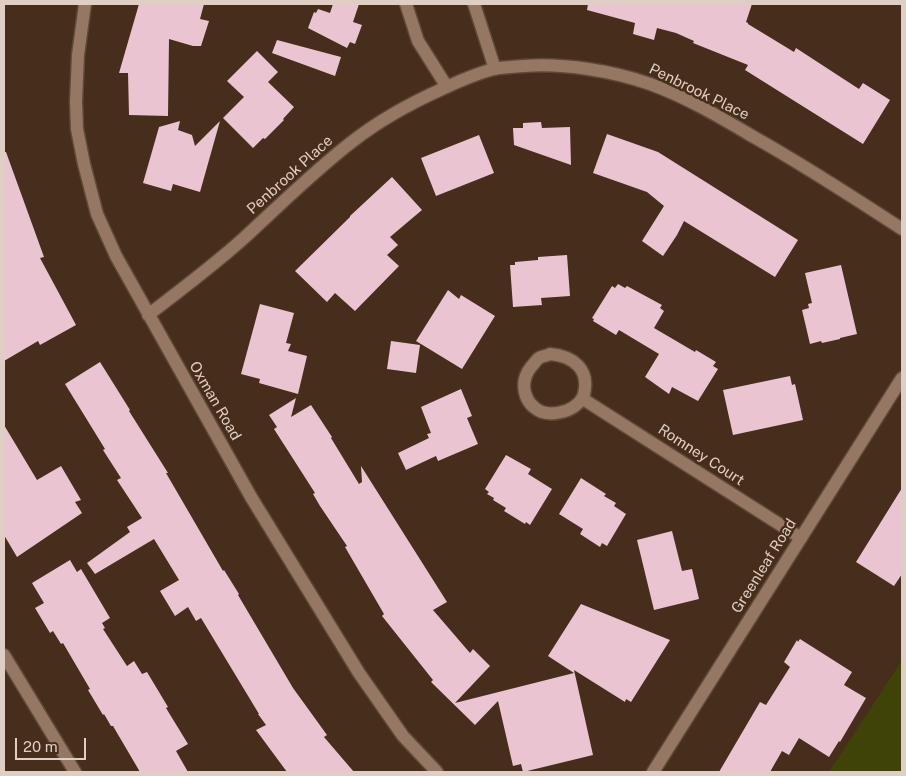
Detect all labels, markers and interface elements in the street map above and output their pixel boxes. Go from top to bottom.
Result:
street label: Penbrook Place [646,60,752,124]
street label: Penbrook Place [243,132,337,218]
street label: Oxman Road [185,358,245,444]
street label: Romney Court [655,420,747,490]
street label: Greenleaf Road [728,515,800,617]
scale bar [18,728,89,760]
text: 20 m [23,738,58,755]

